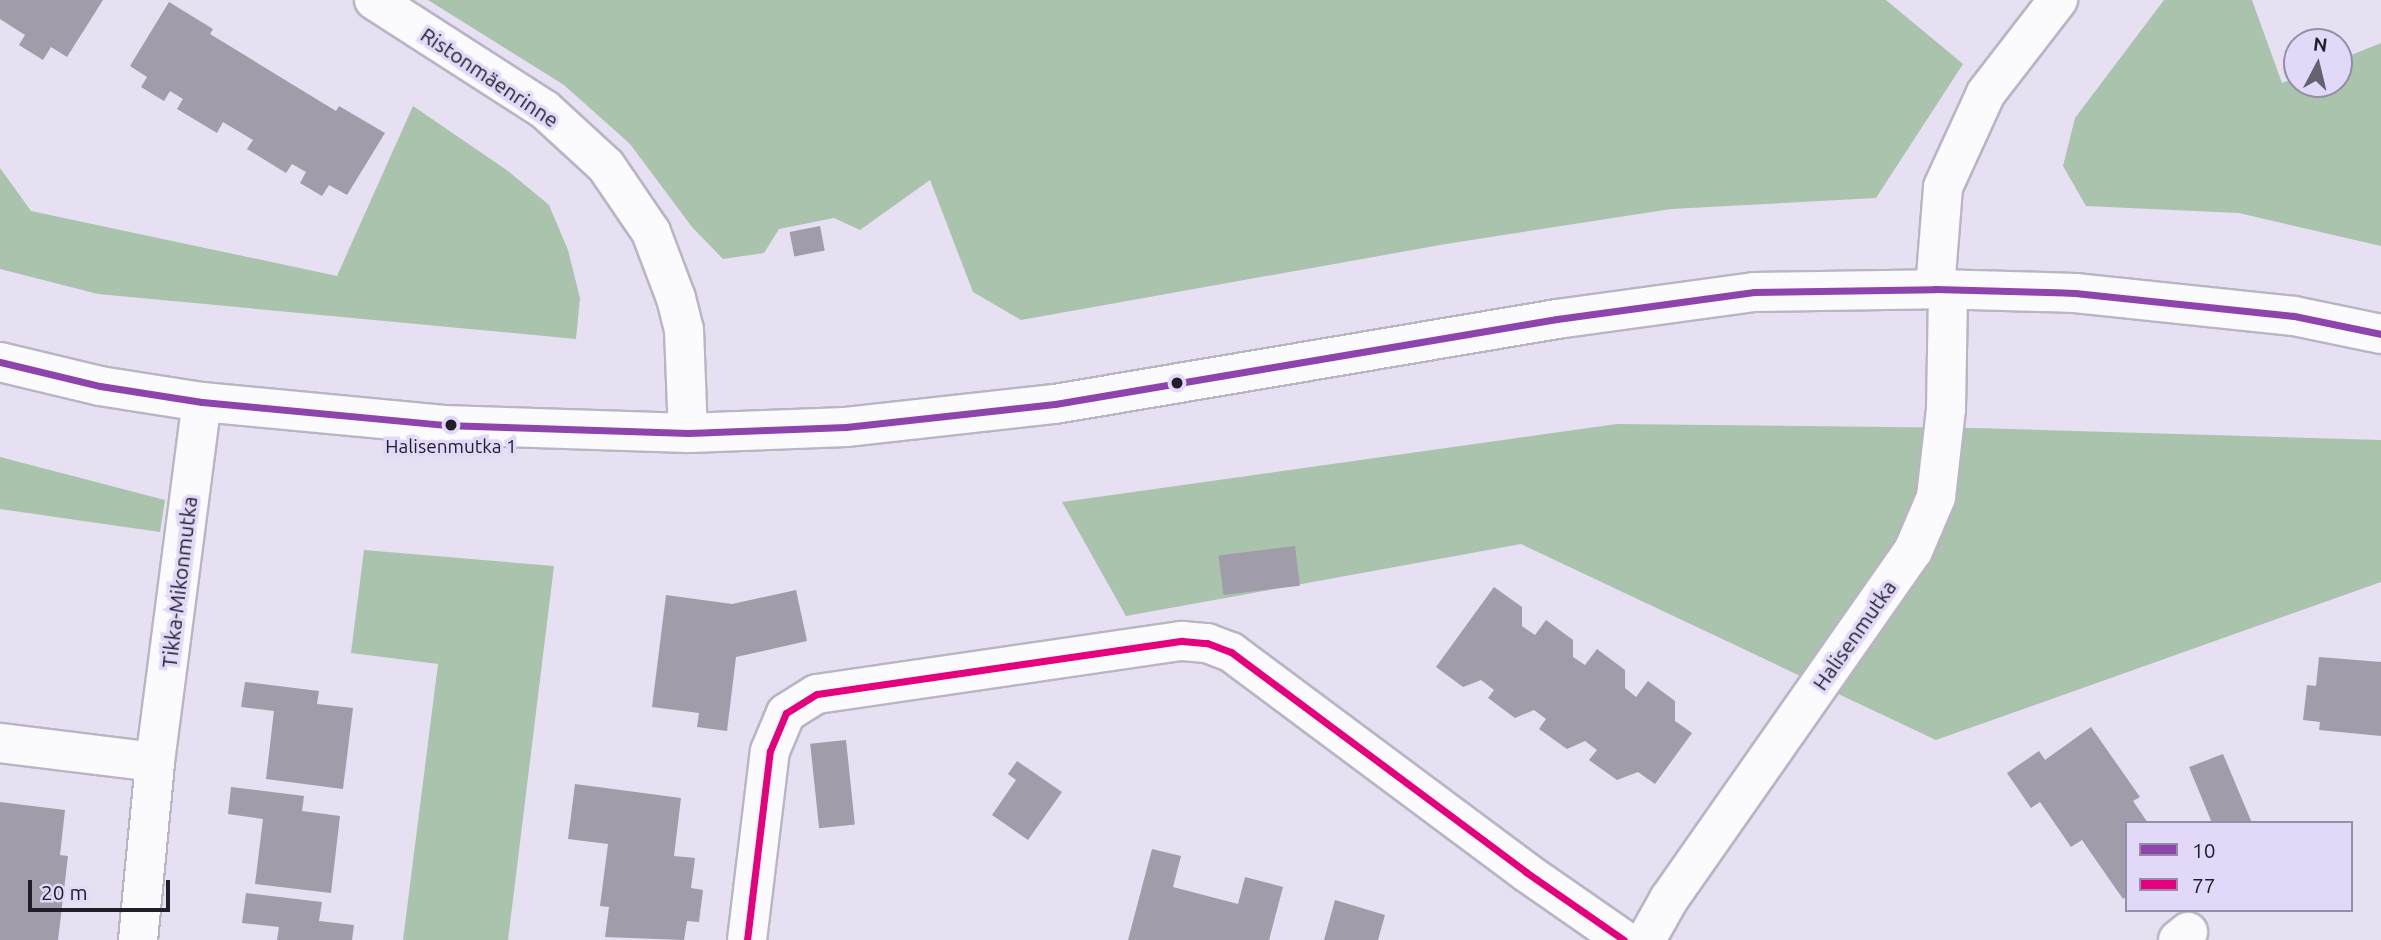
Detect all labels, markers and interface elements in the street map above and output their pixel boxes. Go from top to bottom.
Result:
street label: Ristonmäenrinne [416,22,564,132]
north arrow [2283,28,2353,98]
text: N [2312,32,2329,56]
unlabelled marker [1170,376,1184,390]
marker: Halisenmutka 1 [444,418,458,432]
place label: Halisenmutka 1 [385,436,517,458]
street label: Tikka-Mikonmutka [156,495,202,669]
street label: Halisenmutka [1807,575,1901,695]
legend [2126,821,2353,912]
text: 10 [2192,838,2216,862]
scale bar [32,866,173,910]
text: 77 [2192,873,2216,897]
text: 20 m [41,880,88,904]

